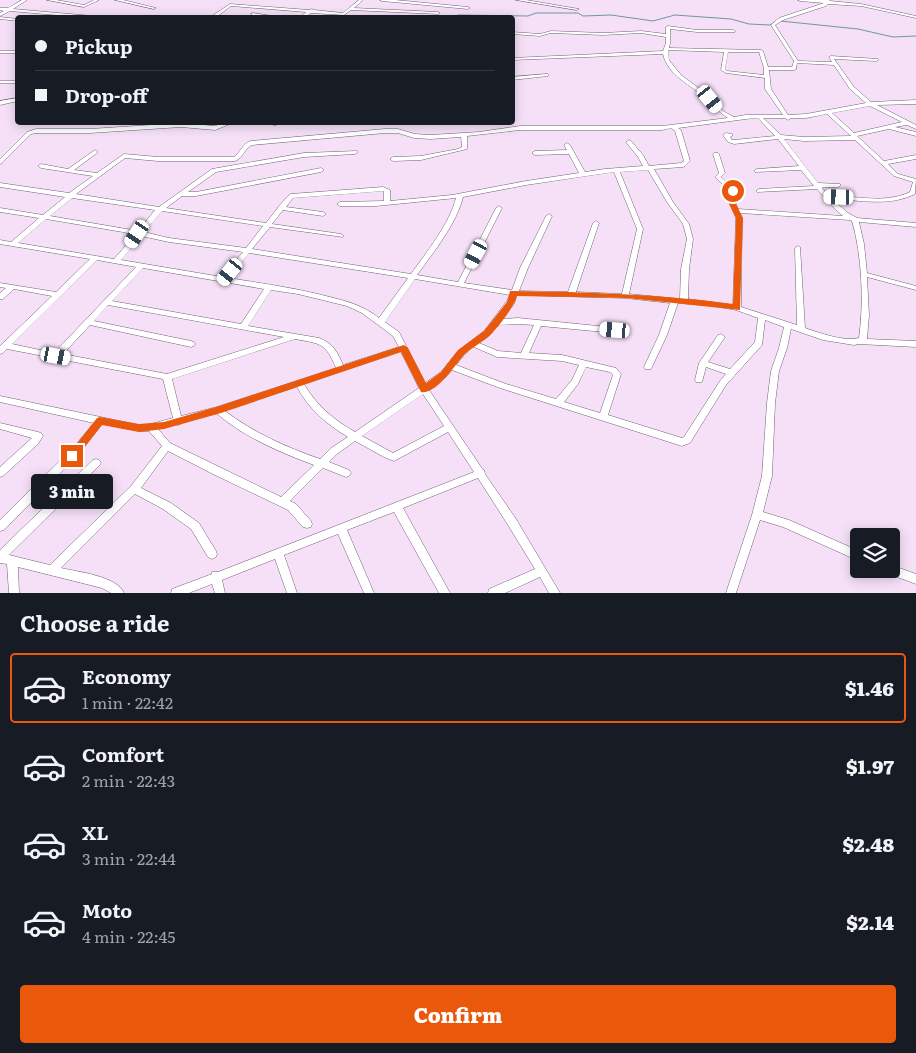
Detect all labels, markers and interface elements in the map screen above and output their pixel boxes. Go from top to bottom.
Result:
text: Pickup [65,32,133,60]
text: Drop-off [65,81,148,109]
car [694,83,725,115]
route start [722,180,744,202]
car [823,189,854,205]
car [122,217,151,251]
car [462,237,489,271]
car [214,256,245,288]
car [599,321,630,339]
car [39,346,72,366]
route end [61,445,83,467]
callout: 3 min [31,474,113,508]
text: 3 min [49,479,95,503]
map controls [850,528,900,578]
button: layers [850,528,900,578]
text: Choose a ride [20,606,169,639]
text: Economy [82,662,171,690]
icon: car [22,666,67,711]
text: $1.46 [845,674,894,702]
text: 1 min · 22:42 [82,690,173,714]
text: Comfort [82,740,164,768]
icon: car [22,744,67,789]
text: $1.97 [846,752,894,780]
text: 2 min · 22:43 [82,768,175,792]
text: XL [82,818,109,846]
icon: car [22,822,67,867]
text: $2.48 [842,830,894,858]
text: 3 min · 22:44 [82,846,176,870]
text: Moto [82,896,132,924]
icon: car [22,900,67,945]
text: $2.14 [846,908,894,936]
text: 4 min · 22:45 [82,924,175,948]
button: Confirm [20,985,896,1043]

